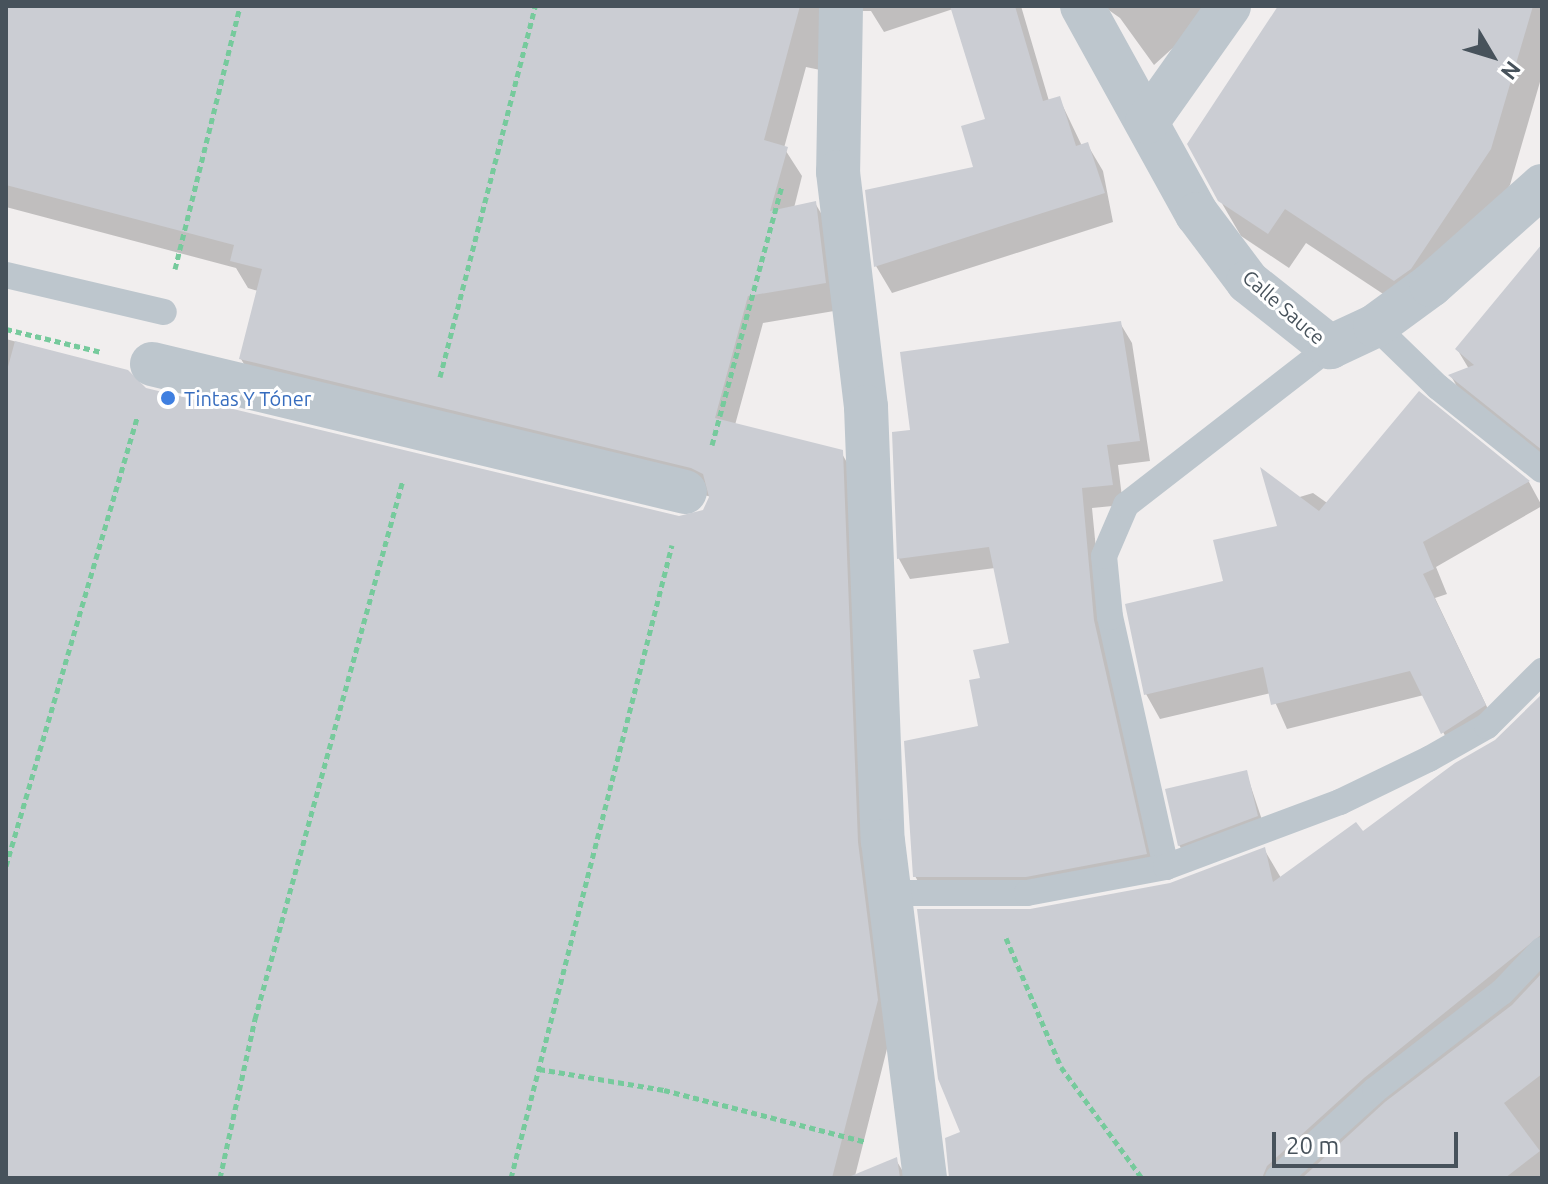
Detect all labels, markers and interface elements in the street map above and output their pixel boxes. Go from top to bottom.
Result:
north arrow [1452,16,1532,96]
text: N [1496,57,1526,85]
street label: Calle Sauce [1238,265,1330,349]
place label: Tintas Y Tóner [184,386,311,410]
marker: Tintas Y Tóner [159,389,177,407]
scale bar [1276,1116,1462,1166]
text: 20 m [1286,1132,1339,1159]

